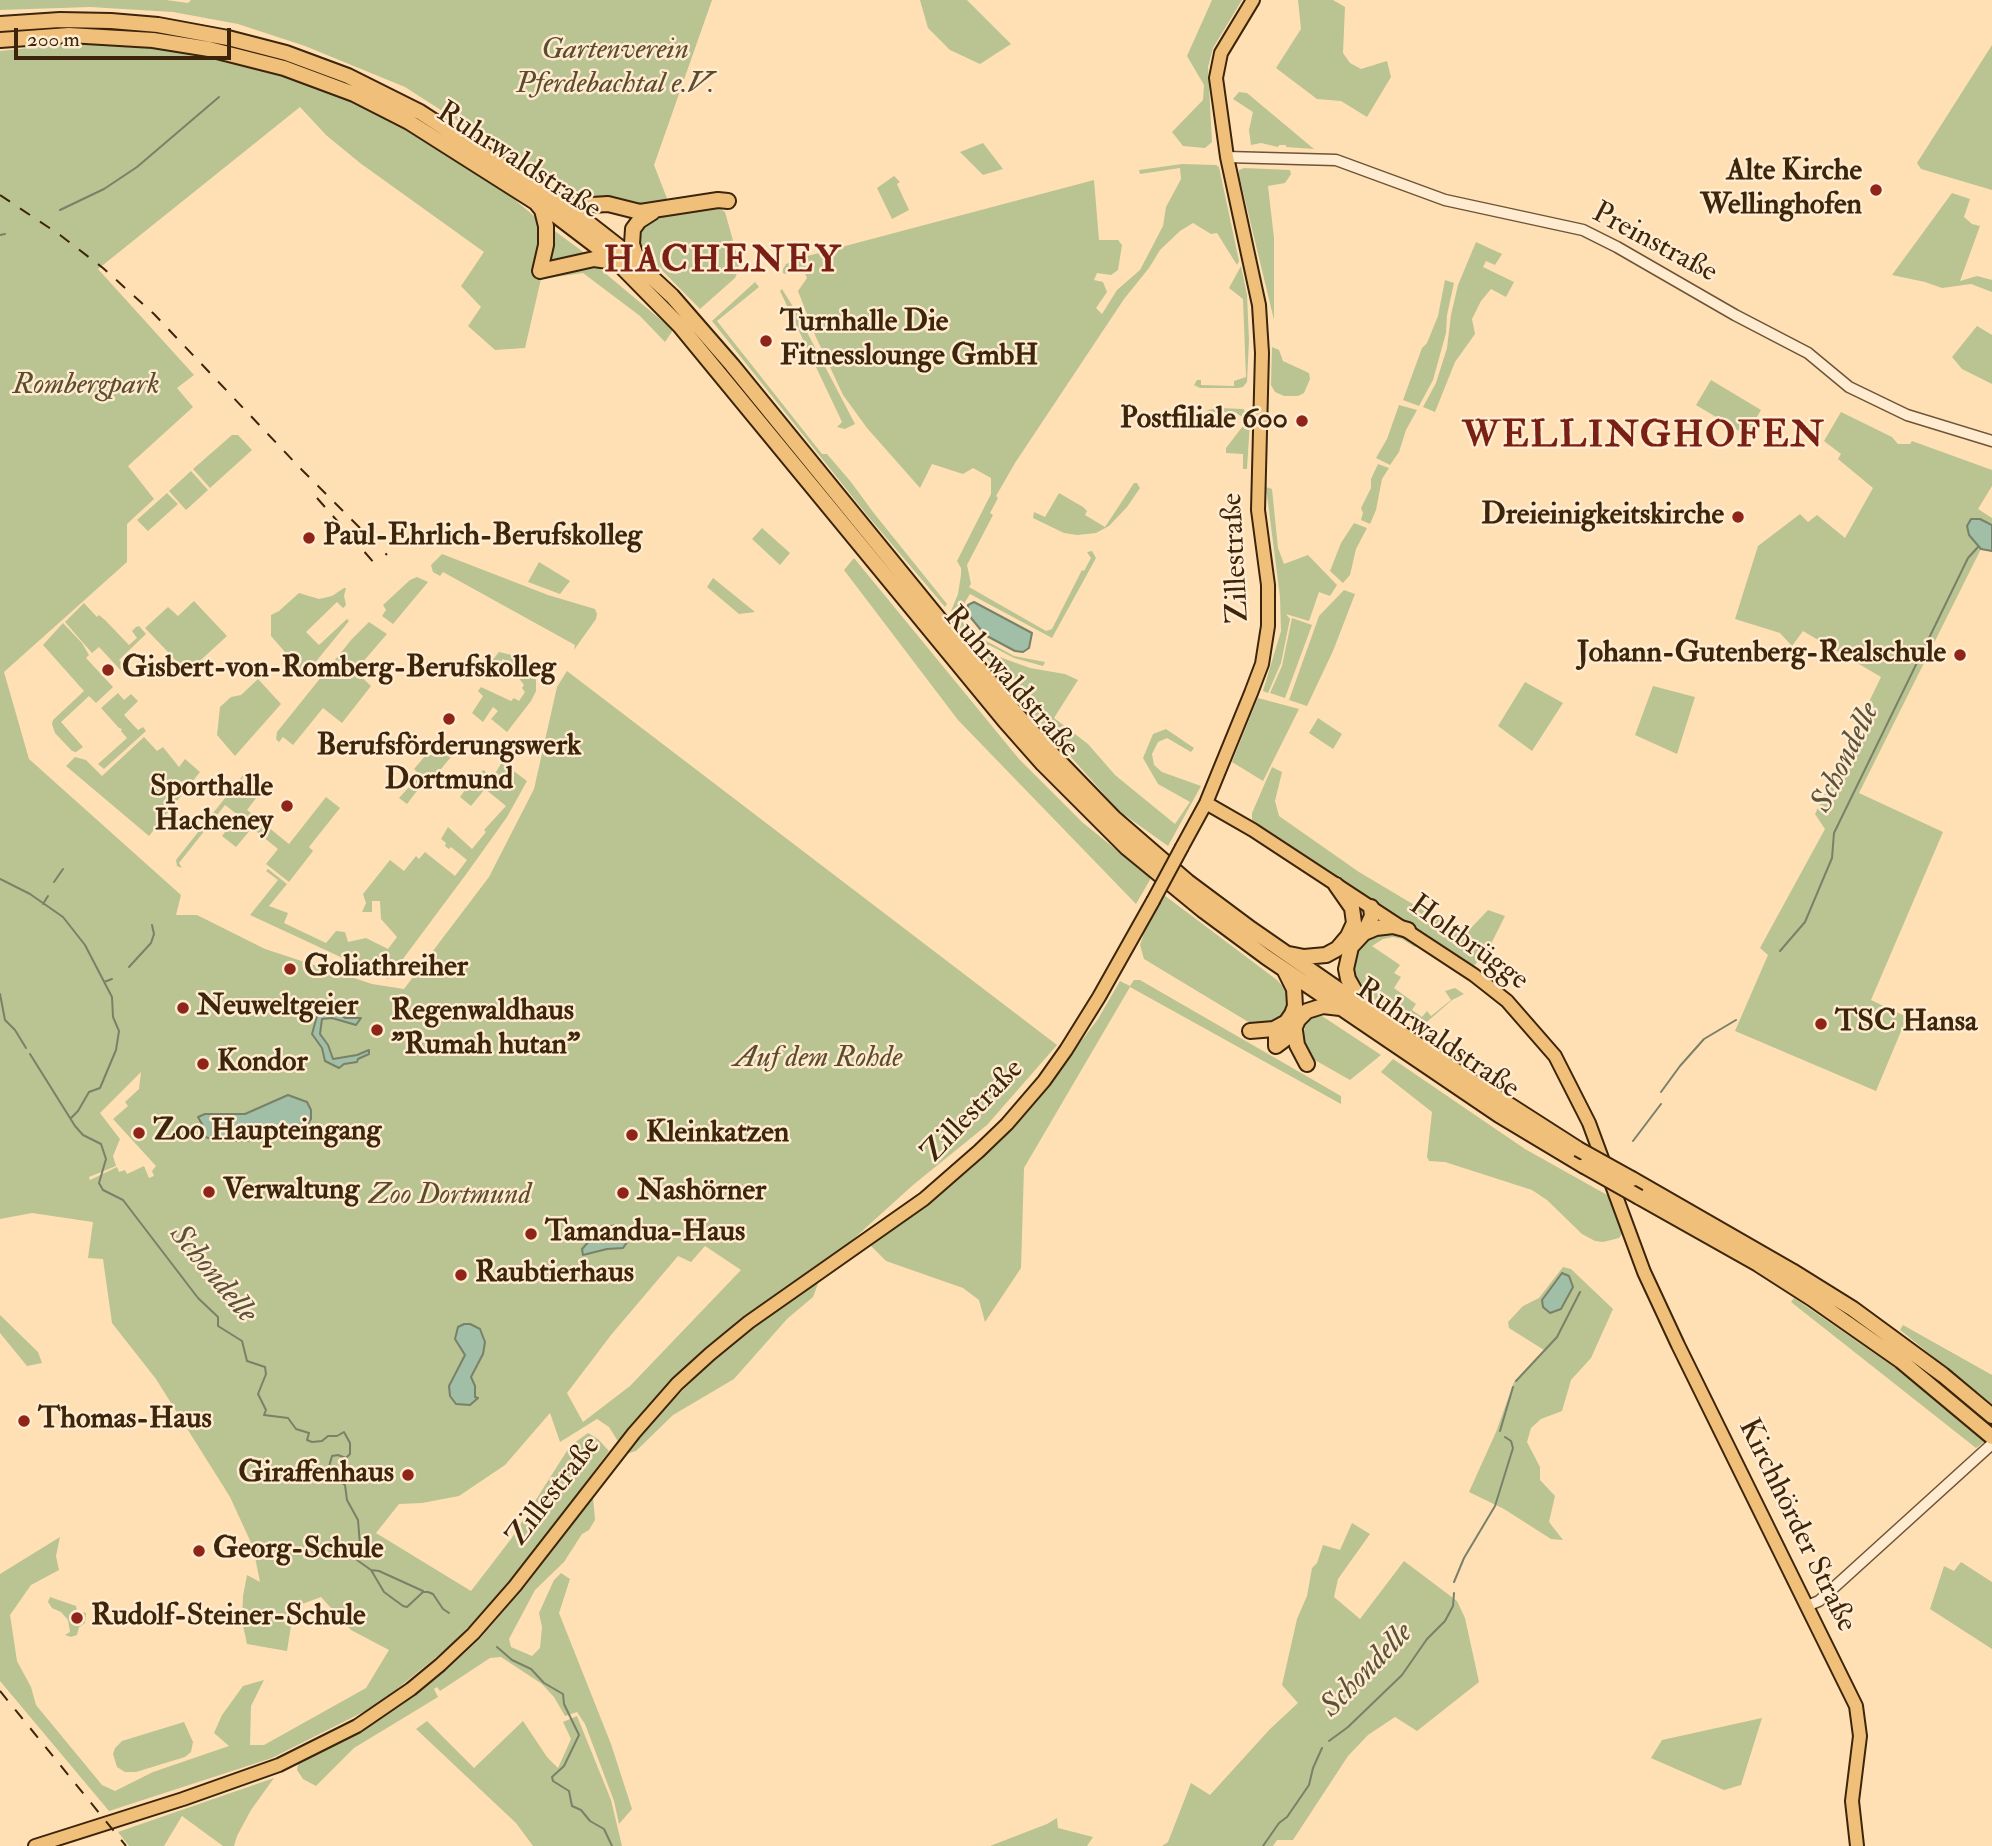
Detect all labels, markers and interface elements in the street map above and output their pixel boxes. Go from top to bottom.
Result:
scale bar [18,14,234,58]
text: 200 m [27,26,80,53]
park label: Gartenverein Pferdebachtal e.V. [516,34,714,104]
street label: Ruhrwaldstraße [429,95,607,229]
place label: Alte Kirche Wellinghofen [1700,155,1862,226]
marker: Alte Kirche Wellinghofen [1868,182,1884,198]
street label: Preinstraße [1585,196,1723,292]
district label: HACHENEY [605,241,841,285]
place label: Turnhalle Die Fitnesslounge GmbH [780,306,1038,376]
marker: Turnhalle Die Fitnesslounge GmbH [758,333,774,349]
park label: Rombergpark [12,369,160,405]
place label: Postfiliale 600 [1120,403,1288,439]
marker: Postfiliale 600 [1294,413,1310,429]
district label: WELLINGHOFEN [1464,416,1824,460]
street label: Zillestraße [1216,492,1258,624]
place label: Dreieinigkeitskirche [1481,499,1724,535]
marker: Dreieinigkeitskirche [1730,509,1746,525]
place label: Paul-Ehrlich-Berufskolleg [323,520,642,556]
marker: Paul-Ehrlich-Berufskolleg [301,530,317,546]
street label: Ruhrwaldstraße [934,600,1086,766]
place label: Johann-Gutenberg-Realschule [1577,637,1946,673]
marker: Johann-Gutenberg-Realschule [1952,647,1968,663]
place label: Gisbert-von-Romberg-Berufskolleg [122,652,556,688]
marker: Gisbert-von-Romberg-Berufskolleg [100,662,116,678]
water label: Schondelle [1804,697,1890,819]
marker: Berufsförderungswerk Dortmund [441,711,457,727]
place label: Berufsförderungswerk Dortmund [317,730,581,800]
place label: Sporthalle Hacheney [150,771,273,842]
marker: Sporthalle Hacheney [279,798,295,814]
street label: Holtbrügge [1401,889,1535,999]
place label: Goliathreiher [304,951,468,987]
marker: Goliathreiher [282,961,298,977]
street label: Ruhrwaldstraße [1349,972,1525,1108]
place label: Neuweltgeier [197,990,358,1026]
place label: Regenwaldhaus "Rumah hutan" [391,995,580,1066]
marker: Neuweltgeier [175,1000,191,1016]
place label: TSC Hansa [1835,1006,1977,1042]
marker: TSC Hansa [1813,1016,1829,1032]
marker: Regenwaldhaus "Rumah hutan" [369,1022,385,1038]
park label: Auf dem Rohde [734,1042,902,1078]
place label: Kondor [217,1046,308,1082]
street label: Zillestraße [916,1053,1032,1171]
marker: Kondor [195,1056,211,1072]
place label: Zoo Haupteingang [153,1115,381,1151]
place label: Kleinkatzen [646,1117,789,1153]
marker: Zoo Haupteingang [131,1125,147,1141]
marker: Kleinkatzen [624,1127,640,1143]
place label: Verwaltung [223,1174,359,1210]
place label: Nashörner [637,1175,766,1211]
park label: Zoo Dortmund [369,1179,531,1215]
marker: Verwaltung [201,1184,217,1200]
marker: Nashörner [615,1185,631,1201]
place label: Tamandua-Haus [545,1216,745,1252]
water label: Schondelle [160,1218,264,1332]
marker: Tamandua-Haus [523,1226,539,1242]
place label: Raubtierhaus [475,1257,634,1293]
marker: Raubtierhaus [453,1267,469,1283]
place label: Thomas-Haus [38,1403,212,1439]
marker: Thomas-Haus [16,1413,32,1429]
street label: Kirchhörder Straße [1729,1414,1863,1638]
street label: Zillestraße [501,1429,609,1555]
place label: Giraffenhaus [238,1457,394,1493]
marker: Giraffenhaus [400,1467,416,1483]
place label: Georg-Schule [213,1533,384,1569]
marker: Georg-Schule [191,1543,207,1559]
place label: Rudolf-Steiner-Schule [91,1600,366,1636]
marker: Rudolf-Steiner-Schule [69,1610,85,1626]
water label: Schondelle [1313,1615,1423,1727]

